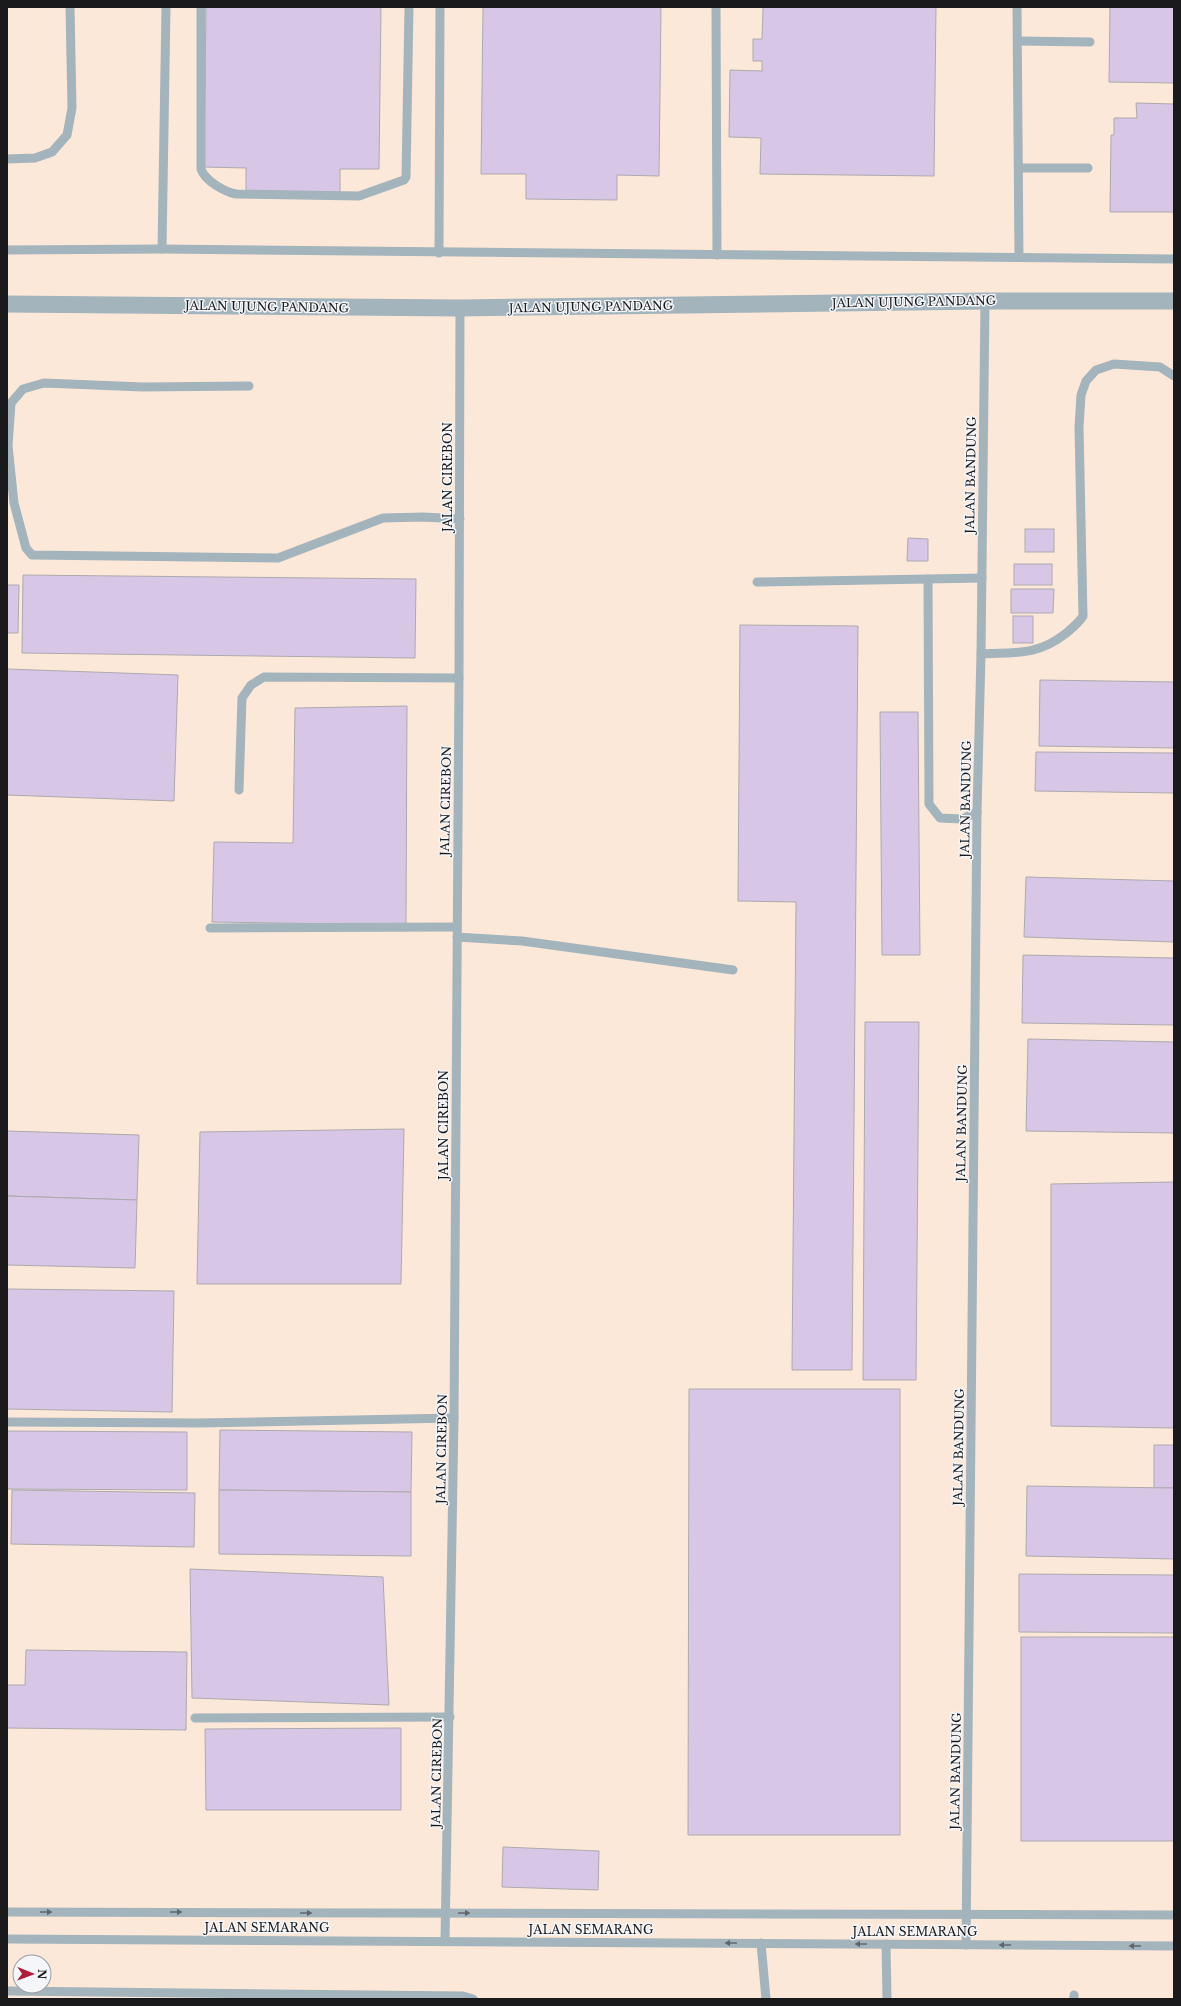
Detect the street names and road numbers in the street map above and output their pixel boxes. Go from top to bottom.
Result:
street label: JALAN UJUNG PANDANG [830,293,997,310]
street label: JALAN UJUNG PANDANG [183,298,350,315]
street label: JALAN UJUNG PANDANG [507,298,674,315]
street label: JALAN BANDUNG [962,416,979,536]
street label: JALAN CIREBON [440,422,455,534]
street label: JALAN BANDUNG [957,740,974,860]
street label: JALAN CIREBON [437,746,454,858]
street label: JALAN BANDUNG [953,1064,970,1184]
street label: JALAN CIREBON [436,1070,451,1182]
street label: JALAN BANDUNG [950,1388,967,1508]
street label: JALAN CIREBON [433,1394,450,1506]
street label: JALAN BANDUNG [947,1712,964,1832]
street label: JALAN CIREBON [428,1718,445,1830]
street label: JALAN SEMARANG [203,1920,330,1935]
street label: JALAN SEMARANG [527,1922,654,1937]
street label: JALAN SEMARANG [851,1924,978,1939]

